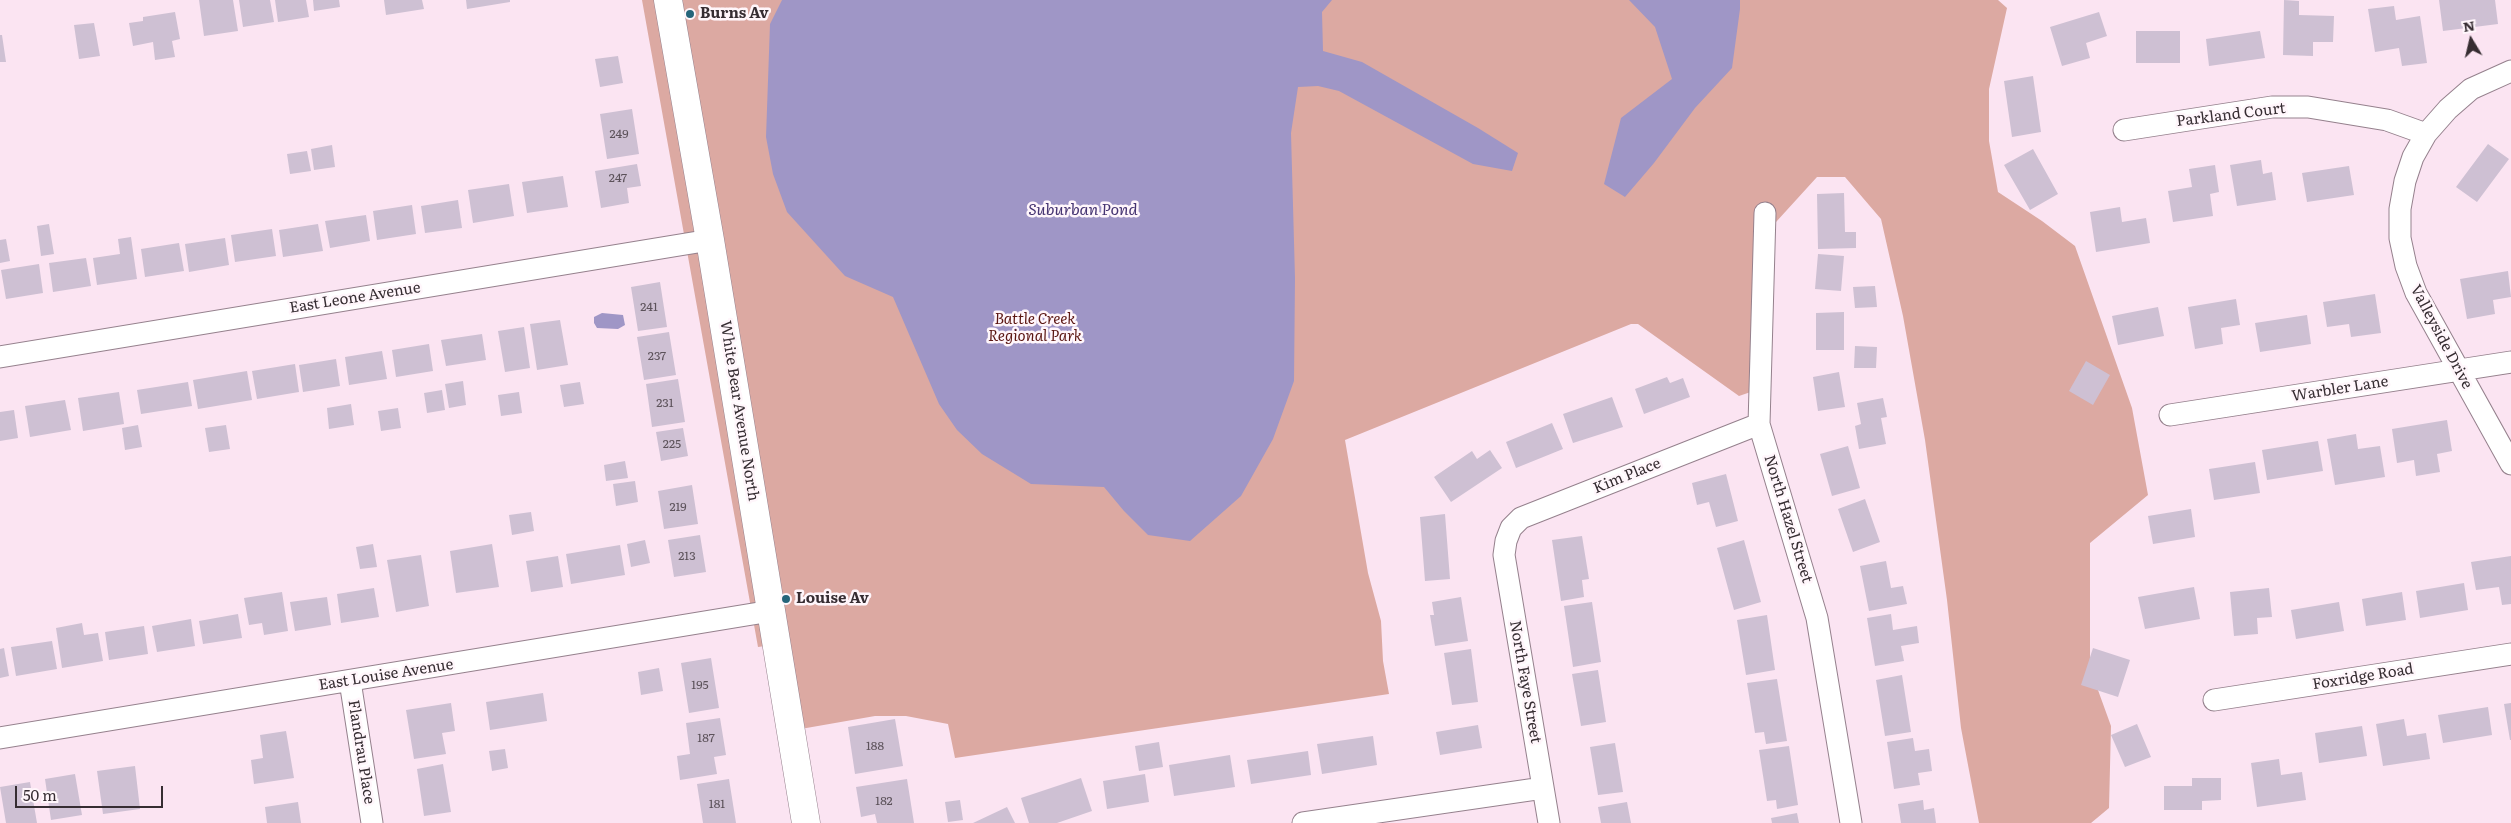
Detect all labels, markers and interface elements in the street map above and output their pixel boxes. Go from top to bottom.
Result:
place label: Burns Av [700,5,769,23]
marker: Burns Av [684,8,696,20]
text: N [2461,14,2476,36]
north arrow [2446,15,2496,65]
street label: Parkland Court [2175,99,2287,131]
house number: 249 [610,127,628,141]
house number: 247 [609,171,627,185]
water label: Suburban Pond [1028,200,1138,220]
street label: East Leone Avenue [288,279,422,317]
street label: Valleyside Drive [2406,282,2476,392]
house number: 241 [640,300,658,314]
park label: Battle Creek Regional Park [988,311,1082,346]
street label: White Bear Avenue North [716,319,762,503]
house number: 237 [648,349,666,363]
street label: Warbler Lane [2290,372,2390,406]
house number: 231 [656,396,674,410]
house number: 225 [663,437,681,451]
street label: North Hazel Street [1760,453,1816,585]
street label: Kim Place [1591,454,1663,498]
house number: 219 [669,500,687,514]
house number: 213 [678,549,696,563]
place label: Louise Av [796,590,869,608]
marker: Louise Av [780,593,792,605]
street label: North Faye Street [1505,619,1545,745]
street label: East Louise Avenue [317,655,455,695]
street label: Foxridge Road [2311,660,2415,694]
house number: 195 [691,678,709,692]
street label: Flandrau Place [344,699,378,805]
house number: 187 [697,731,715,745]
house number: 188 [866,739,884,753]
scale bar [18,776,165,808]
text: 50 m [23,783,57,806]
house number: 182 [875,794,893,808]
house number: 181 [709,797,725,811]

